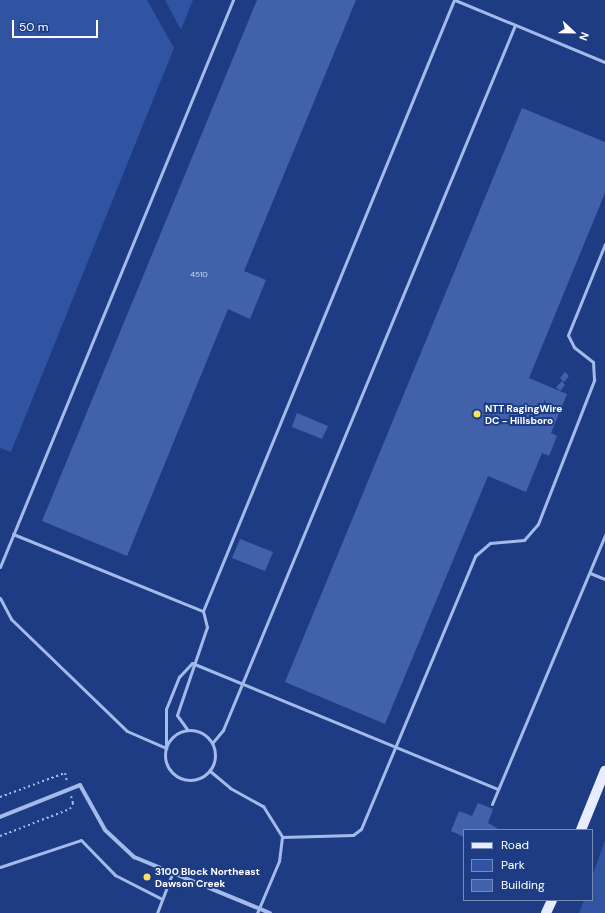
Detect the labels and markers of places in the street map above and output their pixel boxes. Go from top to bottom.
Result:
place label: NTT RagingWire DC - Hillsboro [485,402,562,426]
marker: NTT RagingWire DC - Hillsboro [472,409,482,419]
place label: 3100 Block Northeast Dawson Creek [155,865,260,888]
marker: 3100 Block Northeast Dawson Creek [142,872,152,882]

